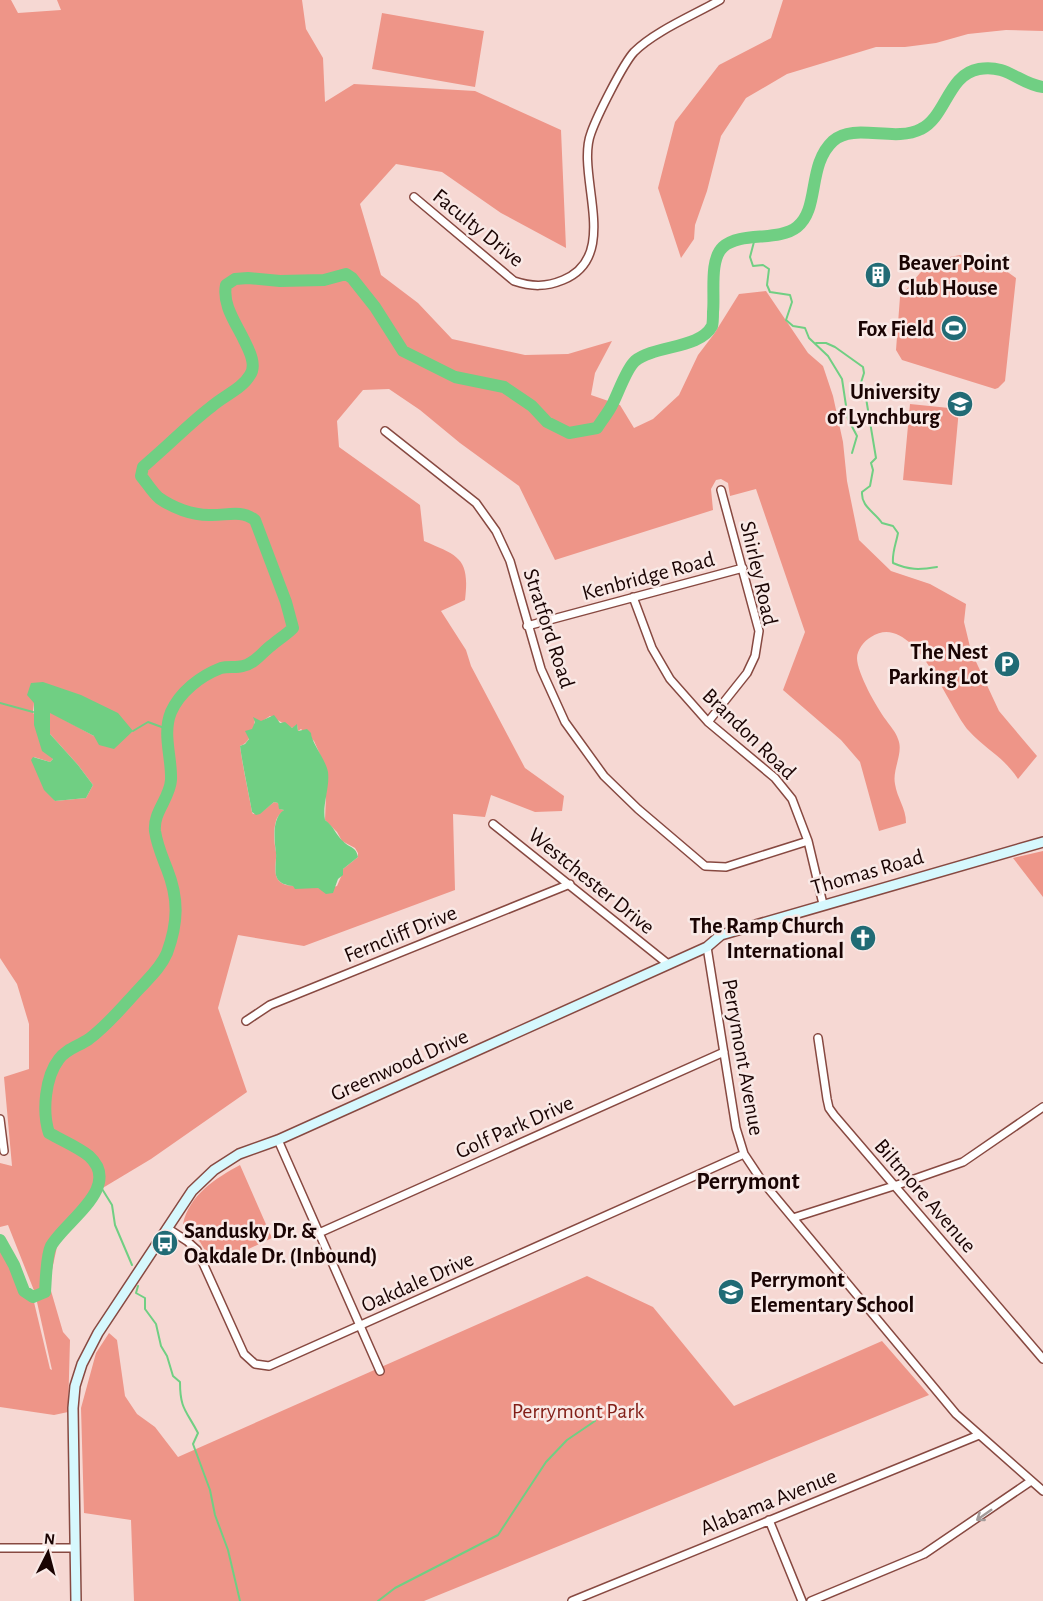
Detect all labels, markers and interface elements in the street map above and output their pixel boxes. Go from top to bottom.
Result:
street label: Faculty Drive [429,185,528,271]
place label: Beaver Point Club House [898,252,1010,299]
building icon: Beaver Point Club House [863,260,893,290]
sports icon: Fox Field [939,313,969,343]
place label: Fox Field [857,318,934,340]
place label: University of Lynchburg [827,381,941,429]
school or university icon: University of Lynchburg [945,389,975,419]
street label: Shirley Road [736,519,782,628]
street label: Kenbridge Road [580,548,717,604]
street label: Stratford Road [519,566,579,691]
place label: The Nest Parking Lot [888,641,989,688]
parking icon: The Nest Parking Lot [992,649,1022,679]
street label: Brandon Road [698,684,800,783]
street label: Westchester Drive [524,823,659,938]
street label: Thomas Road [809,845,926,899]
street label: Ferncliff Drive [341,901,460,966]
place label: The Ramp Church International [689,915,844,962]
church icon: The Ramp Church International [848,923,878,953]
street label: Perrymont Avenue [718,977,768,1137]
street label: Greenwood Drive [327,1025,471,1105]
street label: Golf Park Drive [452,1091,577,1163]
street label: Biltmore Avenue [870,1135,980,1257]
district label: Perrymont [696,1170,800,1194]
place label: Sandusky Dr. & Oakdale Dr. (Inbound) [184,1220,378,1267]
bus stop icon: Sandusky Dr. & Oakdale Dr. (Inbound) [150,1228,180,1258]
street label: Oakdale Drive [358,1247,477,1316]
place label: Perrymont Elementary School [750,1269,914,1317]
school or university icon: Perrymont Elementary School [716,1277,746,1307]
park label: Perrymont Park [512,1400,644,1422]
street label: Alabama Avenue [697,1465,840,1539]
one-way arrow [976,1509,992,1521]
north arrow [18,1523,78,1583]
text: N [43,1531,56,1548]

